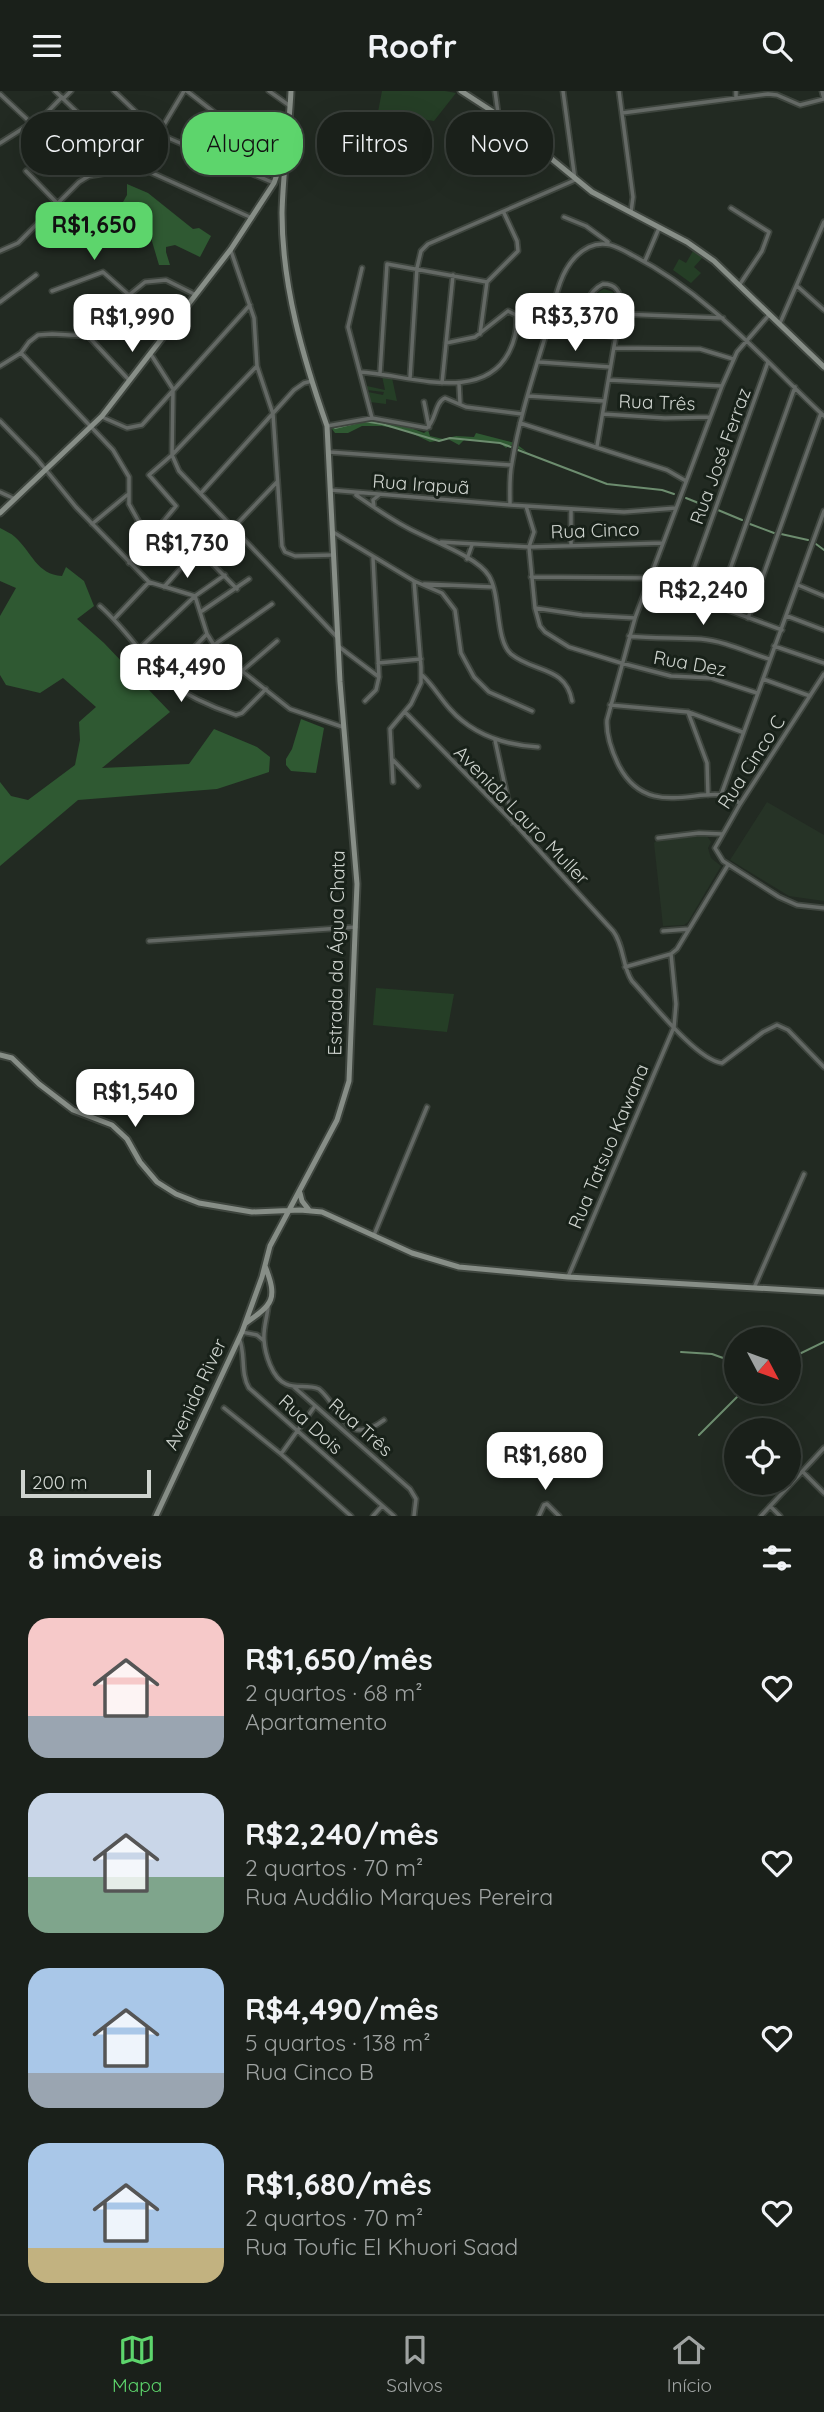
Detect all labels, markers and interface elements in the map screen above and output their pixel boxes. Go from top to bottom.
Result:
text: Roofr [367,26,457,66]
icon: menu [28,27,66,65]
icon: search [758,27,796,65]
chip: Comprar [21,112,168,175]
chip: Alugar [182,112,303,175]
chip: Filtros [317,112,432,175]
chip: Novo [446,112,553,175]
pin: R$1,650 [29,202,159,262]
text: R$1,650 [52,210,136,239]
pin: R$3,370 [510,293,640,353]
pin: R$1,990 [67,295,197,354]
text: R$3,370 [531,301,619,330]
text: R$1,990 [89,302,175,331]
street label: Rua José Ferraz [684,384,756,528]
street label: Rua Três [618,389,696,415]
street label: Rua Irapuã [372,469,470,499]
street label: Rua Cinco [550,516,640,544]
pin: R$1,730 [122,521,252,580]
text: R$1,730 [145,528,229,557]
pin: R$2,240 [638,567,768,627]
text: R$2,240 [658,575,748,604]
pin: R$4,490 [116,645,246,704]
street label: Rua Dez [652,645,728,681]
text: R$4,490 [136,652,226,681]
street label: Rua Cinco C [712,711,790,813]
street label: Avenida Lauro Muller [449,740,595,890]
street label: Estrada da Água Chata [322,850,350,1056]
street label: Rua Tatsuo Kawana [562,1060,654,1232]
pin: R$1,540 [70,1069,200,1129]
text: R$1,540 [92,1077,178,1106]
north arrow [724,1327,802,1403]
map controls [724,1327,801,1495]
street label: Avenida River [159,1334,232,1454]
street label: Rua Dois [274,1389,348,1459]
street label: Rua Três [324,1393,398,1461]
button: locate [724,1418,801,1495]
pin: R$1,680 [480,1433,610,1492]
text: R$1,680 [503,1440,587,1469]
scale bar [21,1467,150,1499]
text: 200 m [32,1470,88,1494]
text: 8 imóveis [28,1539,162,1577]
icon: filters [758,1539,796,1577]
text: R$1,650/mês [245,1640,433,1678]
icon: home [84,1646,168,1730]
icon: heart [758,1669,796,1707]
text: 2 quartos · 68 m² [245,1678,423,1707]
text: Apartamento [245,1707,387,1736]
text: R$2,240/mês [245,1815,439,1853]
icon: home [84,1821,168,1905]
icon: heart [758,1844,796,1882]
text: 2 quartos · 70 m² [245,1853,423,1882]
text: Rua Audálio Marques Pereira [245,1882,553,1911]
text: R$4,490/mês [245,1990,439,2028]
icon: home [84,1996,168,2080]
icon: heart [758,2019,796,2057]
text: 5 quartos · 138 m² [245,2028,431,2057]
text: Rua Cinco B [245,2057,374,2086]
text: R$1,680/mês [245,2165,432,2203]
icon: home [84,2171,168,2255]
icon: heart [758,2194,796,2232]
text: 2 quartos · 70 m² [245,2203,423,2232]
text: Rua Toufic El Khuori Saad [245,2232,518,2261]
tab: Mapa [112,2331,162,2397]
tab: Salvos [386,2331,443,2397]
tab: Início [667,2331,712,2397]

